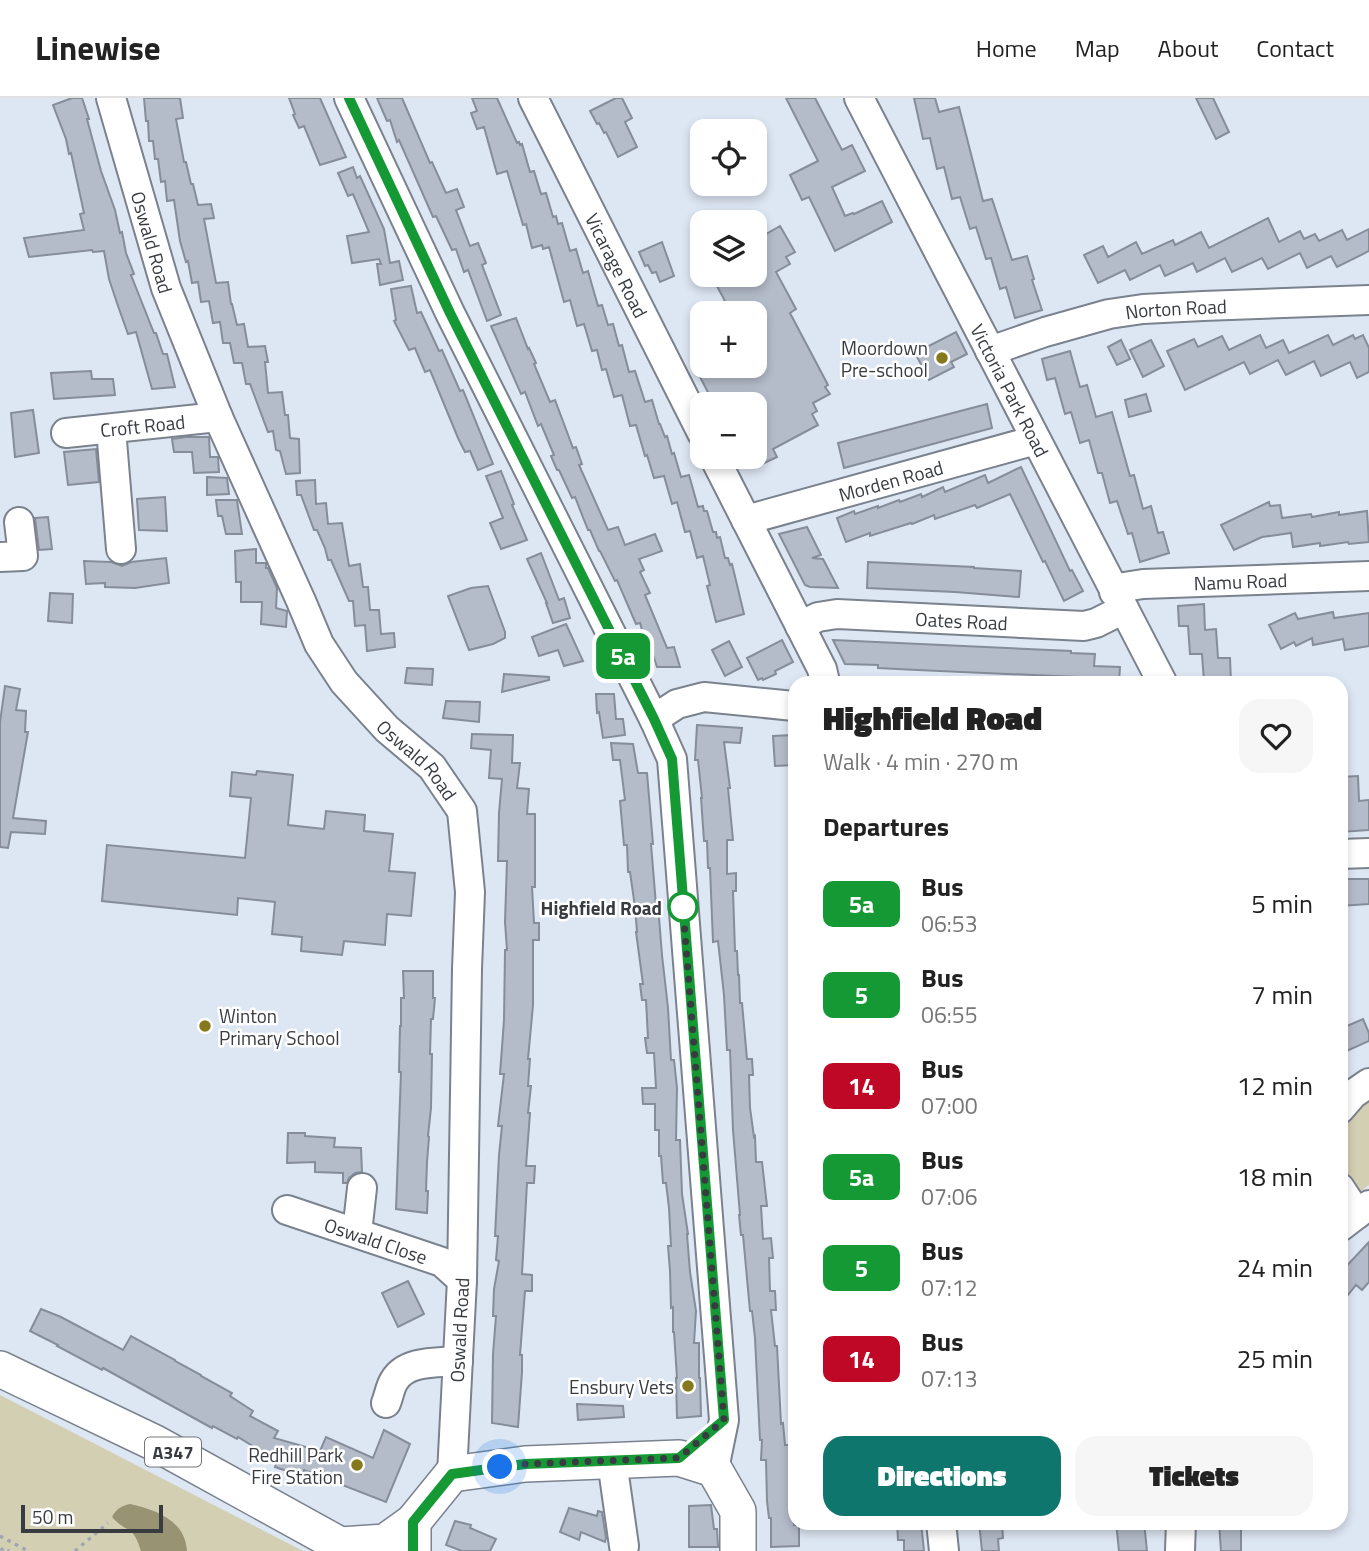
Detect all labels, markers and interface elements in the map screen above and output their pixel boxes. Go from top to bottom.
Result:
text: Linewise [35,23,161,73]
text: Home [976,30,1037,66]
text: Map [1075,30,1120,66]
text: About [1158,30,1218,66]
text: Contact [1256,30,1334,66]
map controls [690,119,767,469]
button: locate [690,119,767,196]
street label: Oswald Road [124,188,181,297]
street label: Vicarage Road [579,208,656,322]
button: layers [690,210,767,287]
street label: Norton Road [1123,291,1227,326]
button: + [690,301,767,378]
street label: Victoria Park Road [964,318,1057,462]
place label: Moordown Pre-school [841,333,928,384]
marker: Moordown Pre-school [934,350,950,366]
button: − [690,392,767,469]
street label: Croft Road [99,406,186,444]
street label: Morden Road [835,452,946,508]
street label: Namu Road [1193,564,1288,597]
street label: Oates Road [915,603,1008,637]
line badge: 5a [592,633,654,679]
text: 5a [610,638,636,674]
text: Highfield Road [823,693,1042,743]
button: heart [1239,699,1313,773]
street label: Oswald Road [370,713,465,806]
text: Walk · 4 min · 270 m [823,744,1019,779]
text: Departures [823,807,949,846]
text: Bus [921,867,963,906]
text: 5 min [1251,884,1313,923]
text: 5a [849,886,874,922]
marker: Highfield Road [668,892,698,922]
place label: Highfield Road [541,893,662,922]
text: 06:53 [921,906,978,941]
text: Bus [921,958,963,997]
text: 7 min [1251,975,1313,1014]
text: 5 [855,977,868,1013]
text: 06:55 [921,997,978,1032]
place label: Winton Primary School [219,1001,340,1052]
marker: Winton Primary School [197,1018,213,1034]
text: Bus [921,1049,963,1088]
text: 12 min [1237,1066,1313,1105]
text: 14 [848,1068,875,1104]
text: 07:00 [921,1088,978,1123]
text: Bus [921,1140,963,1179]
text: 18 min [1237,1157,1313,1196]
text: 5a [849,1159,874,1195]
text: 07:06 [921,1179,978,1214]
street label: Oswald Close [321,1209,432,1271]
text: Bus [921,1231,963,1270]
text: 24 min [1237,1248,1313,1287]
text: 5 [855,1250,868,1286]
text: 07:12 [921,1270,978,1305]
street label: Oswald Road [442,1277,476,1383]
text: Bus [921,1322,963,1361]
text: 25 min [1237,1339,1313,1378]
text: 14 [848,1341,875,1377]
text: 07:13 [921,1361,978,1396]
place label: Ensbury Vets [569,1372,674,1401]
marker: Ensbury Vets [680,1378,696,1394]
button: Directions [823,1436,1061,1516]
button: Tickets [1075,1436,1313,1516]
road number: A347 [145,1437,201,1466]
place label: Redhill Park Fire Station [248,1440,343,1491]
your location [482,1449,517,1484]
marker: Redhill Park Fire Station [349,1457,365,1473]
scale bar [21,1502,163,1534]
text: 50 m [32,1502,73,1531]

